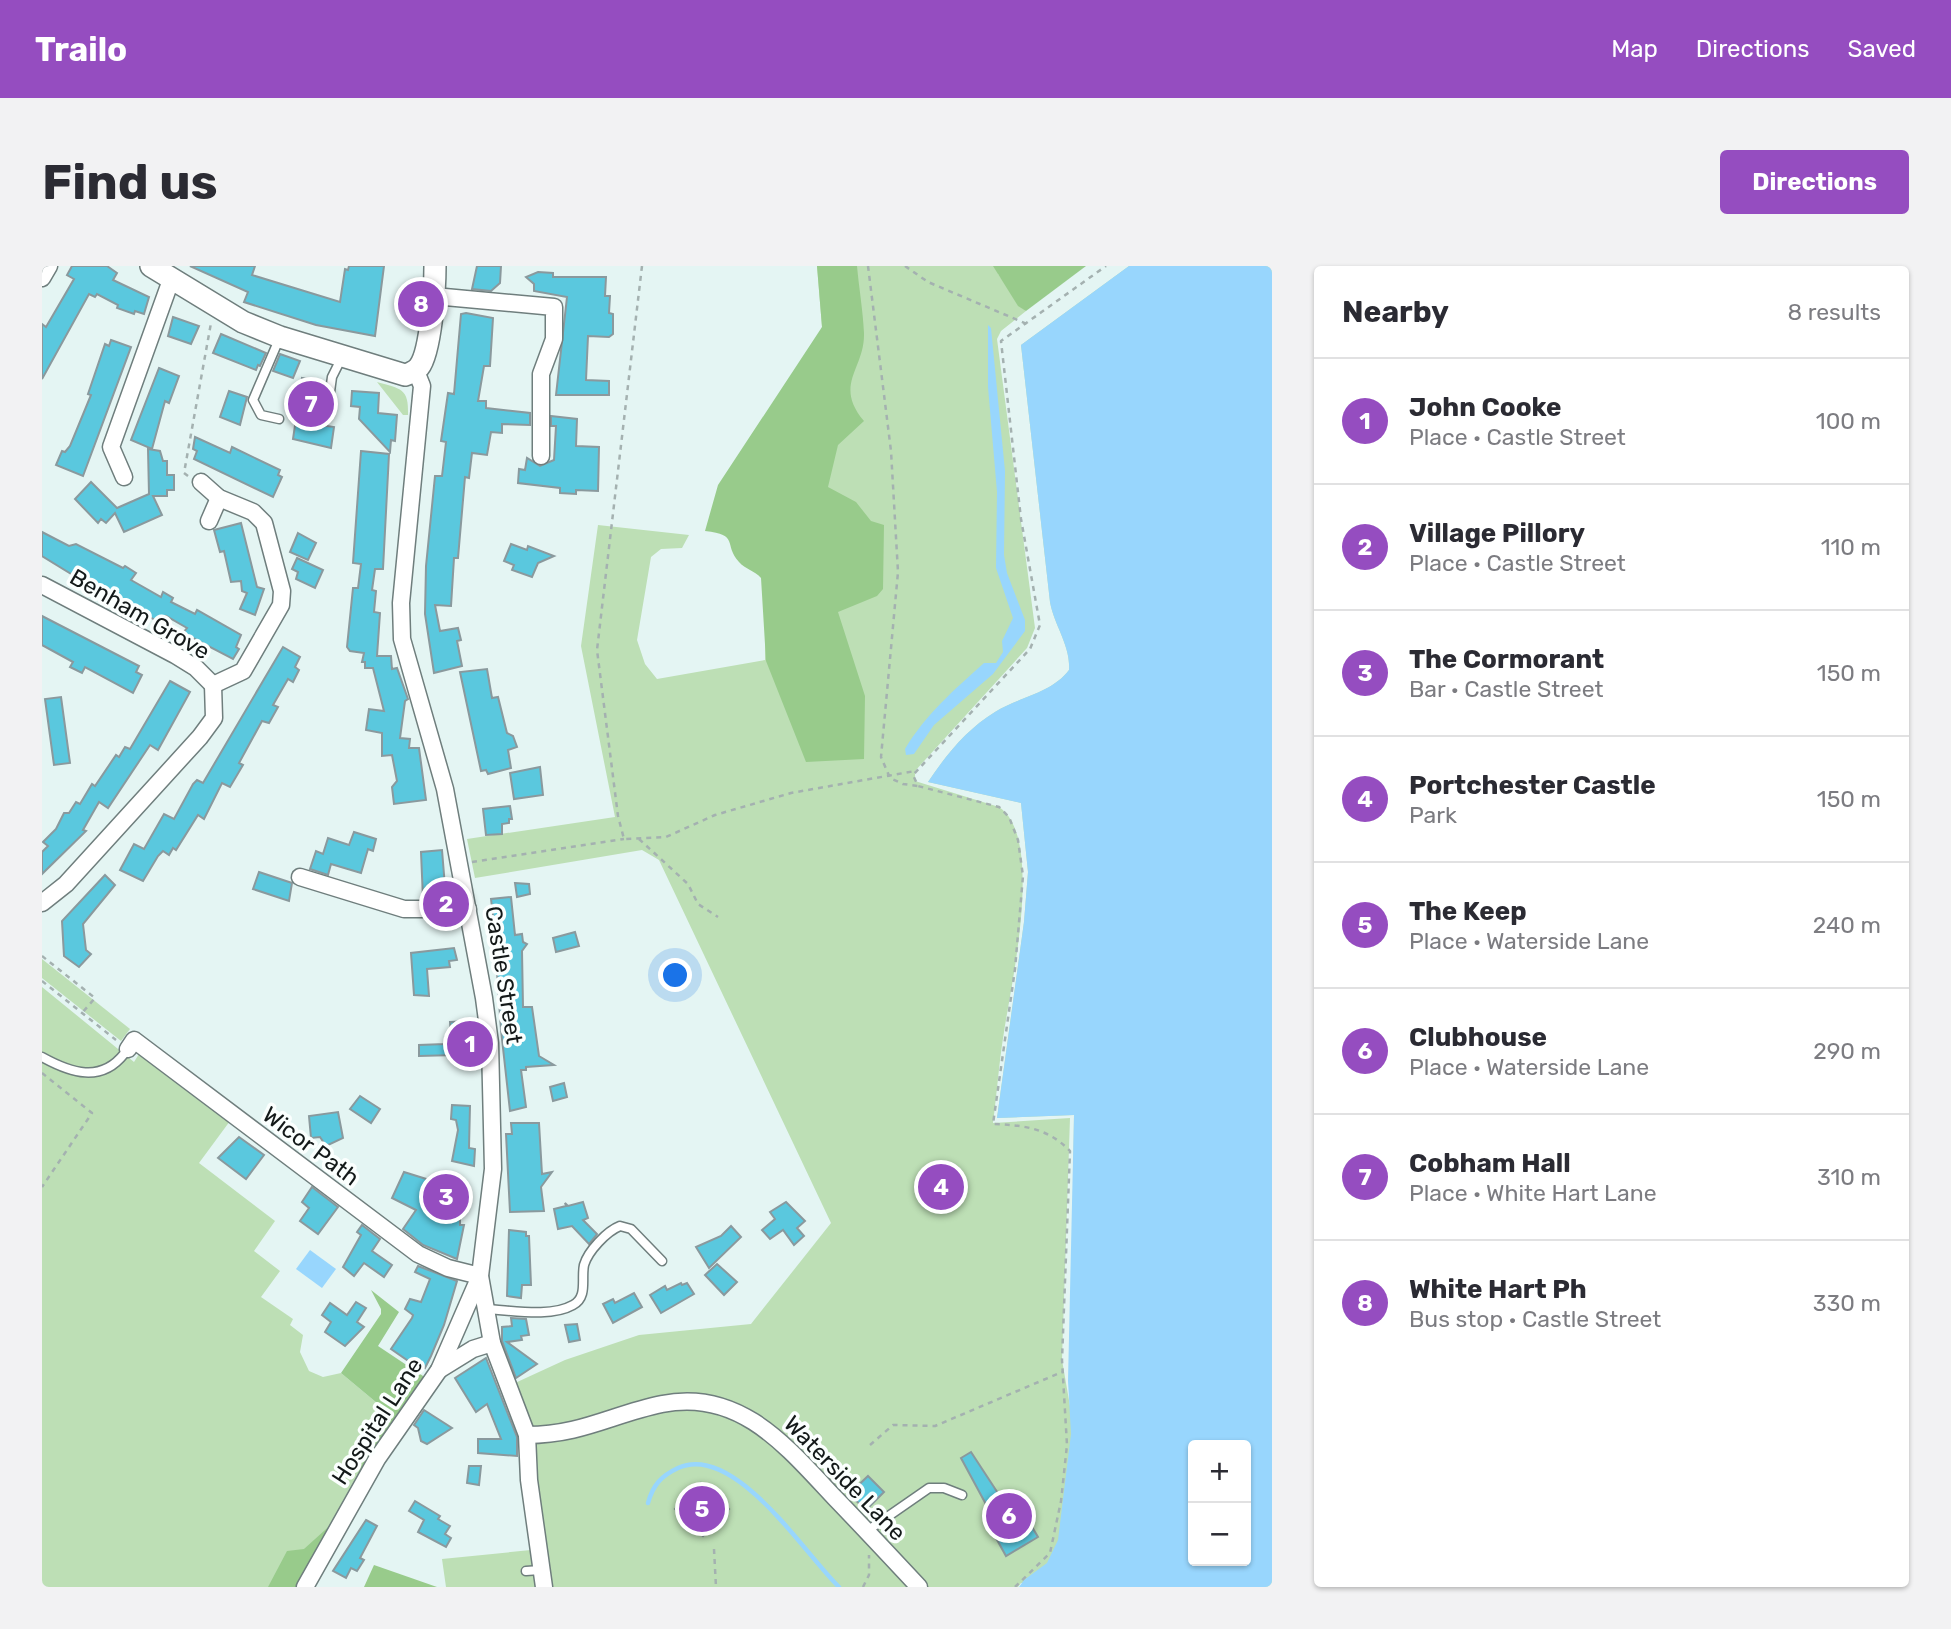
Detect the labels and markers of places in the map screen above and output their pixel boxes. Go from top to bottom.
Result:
pin: 8 [398,278,444,330]
pin: 7 [288,378,334,430]
pin: 2 [423,878,469,930]
pin: 1 [447,1018,493,1070]
pin: 4 [918,1161,964,1213]
pin: 3 [423,1171,469,1223]
pin: 5 [679,1483,725,1535]
pin: 6 [986,1490,1032,1542]

